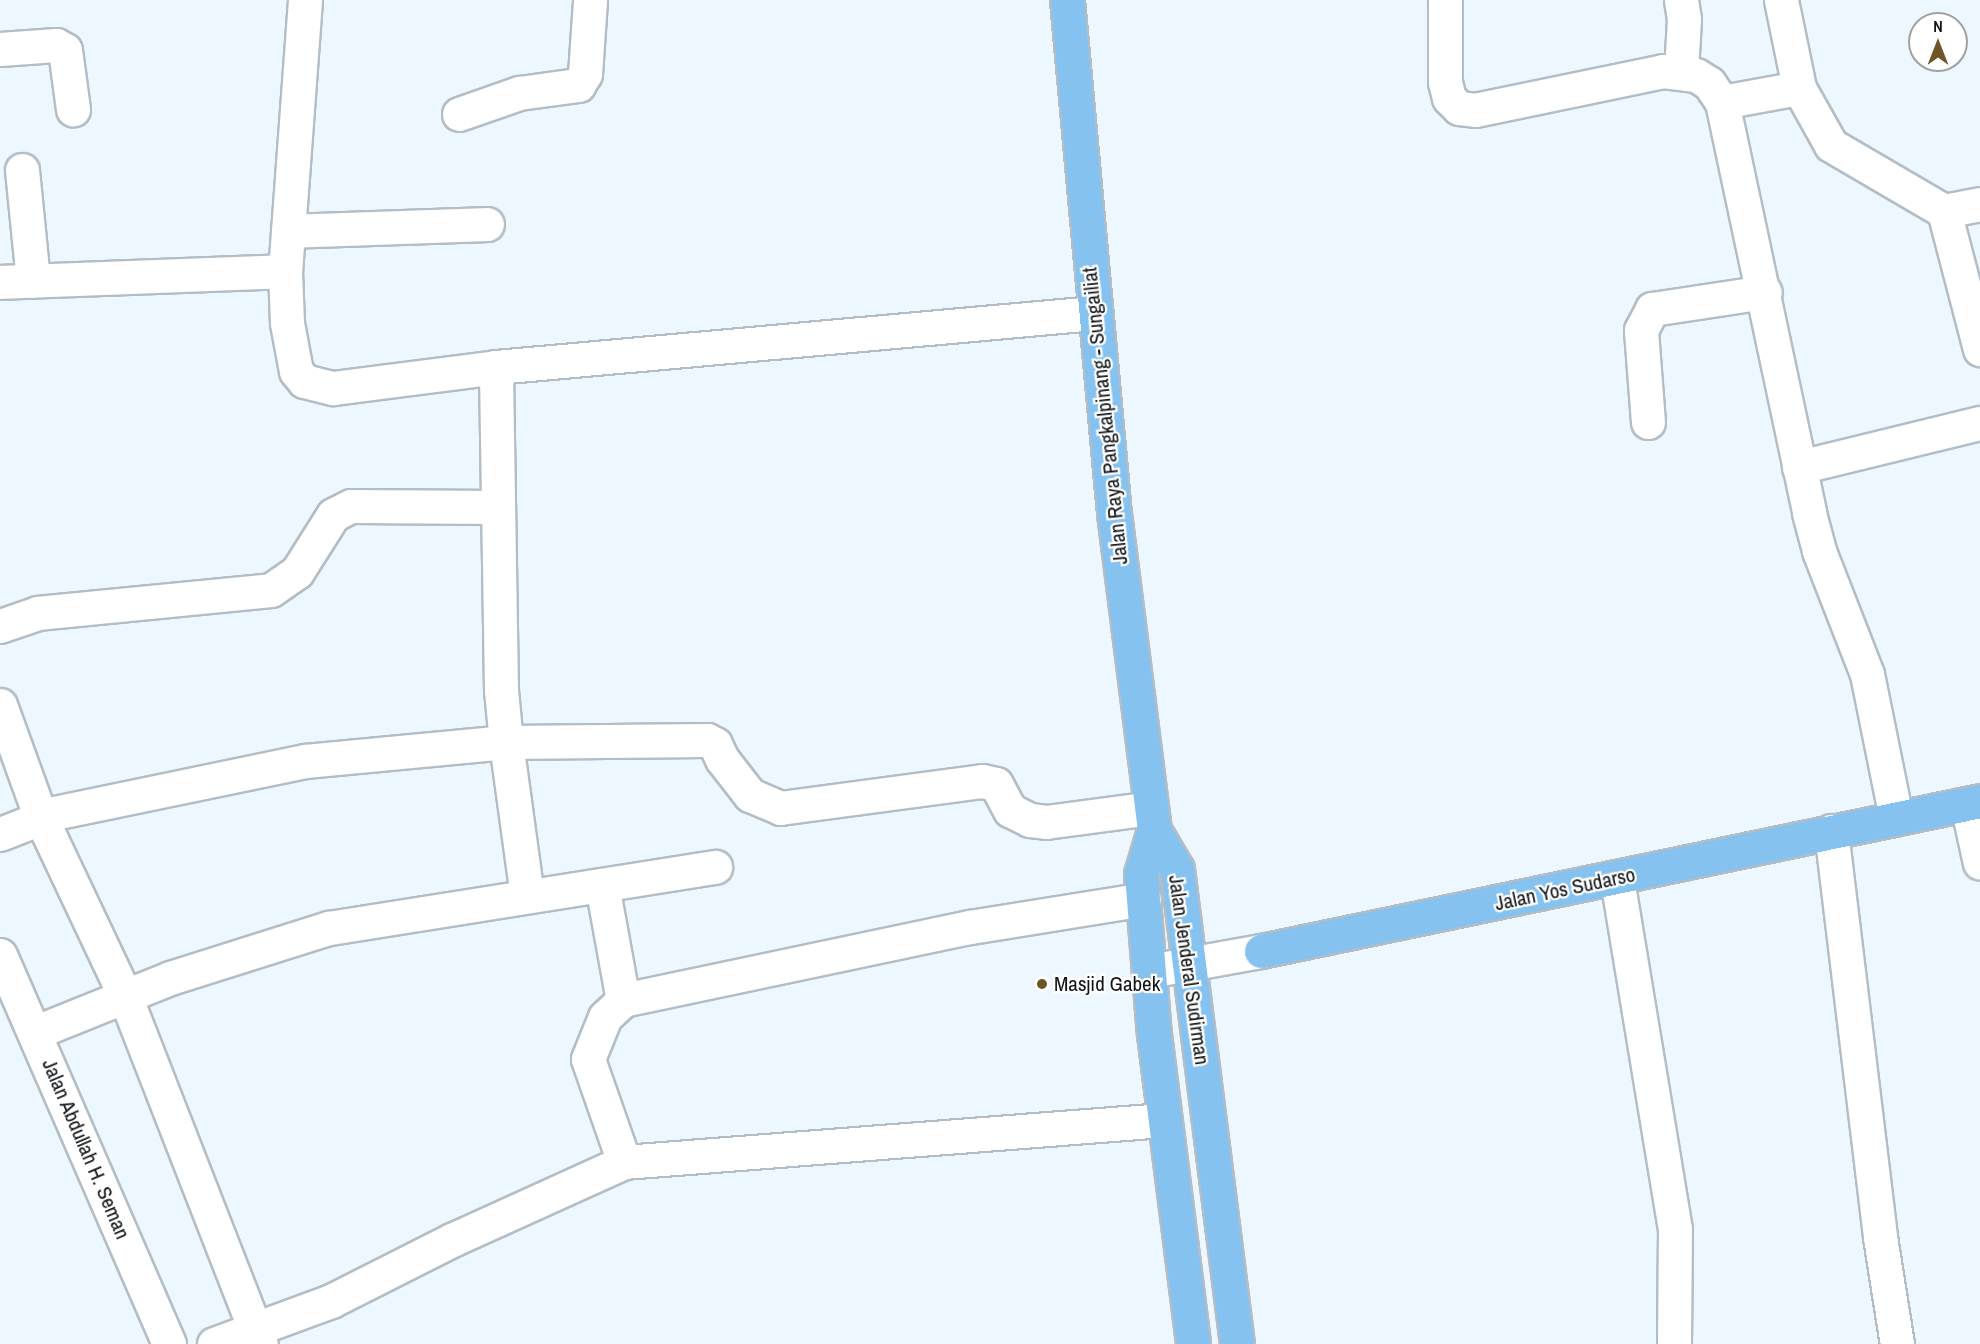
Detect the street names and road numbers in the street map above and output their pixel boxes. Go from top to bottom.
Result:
street label: Jalan Raya Pangkalpinang - Sungailiat [1077,266,1133,566]
street label: Jalan Yos Sudarso [1492,862,1638,916]
street label: Jalan Jenderal Sudirman [1163,873,1215,1067]
street label: Jalan Abdullah H. Seman [36,1055,136,1243]

